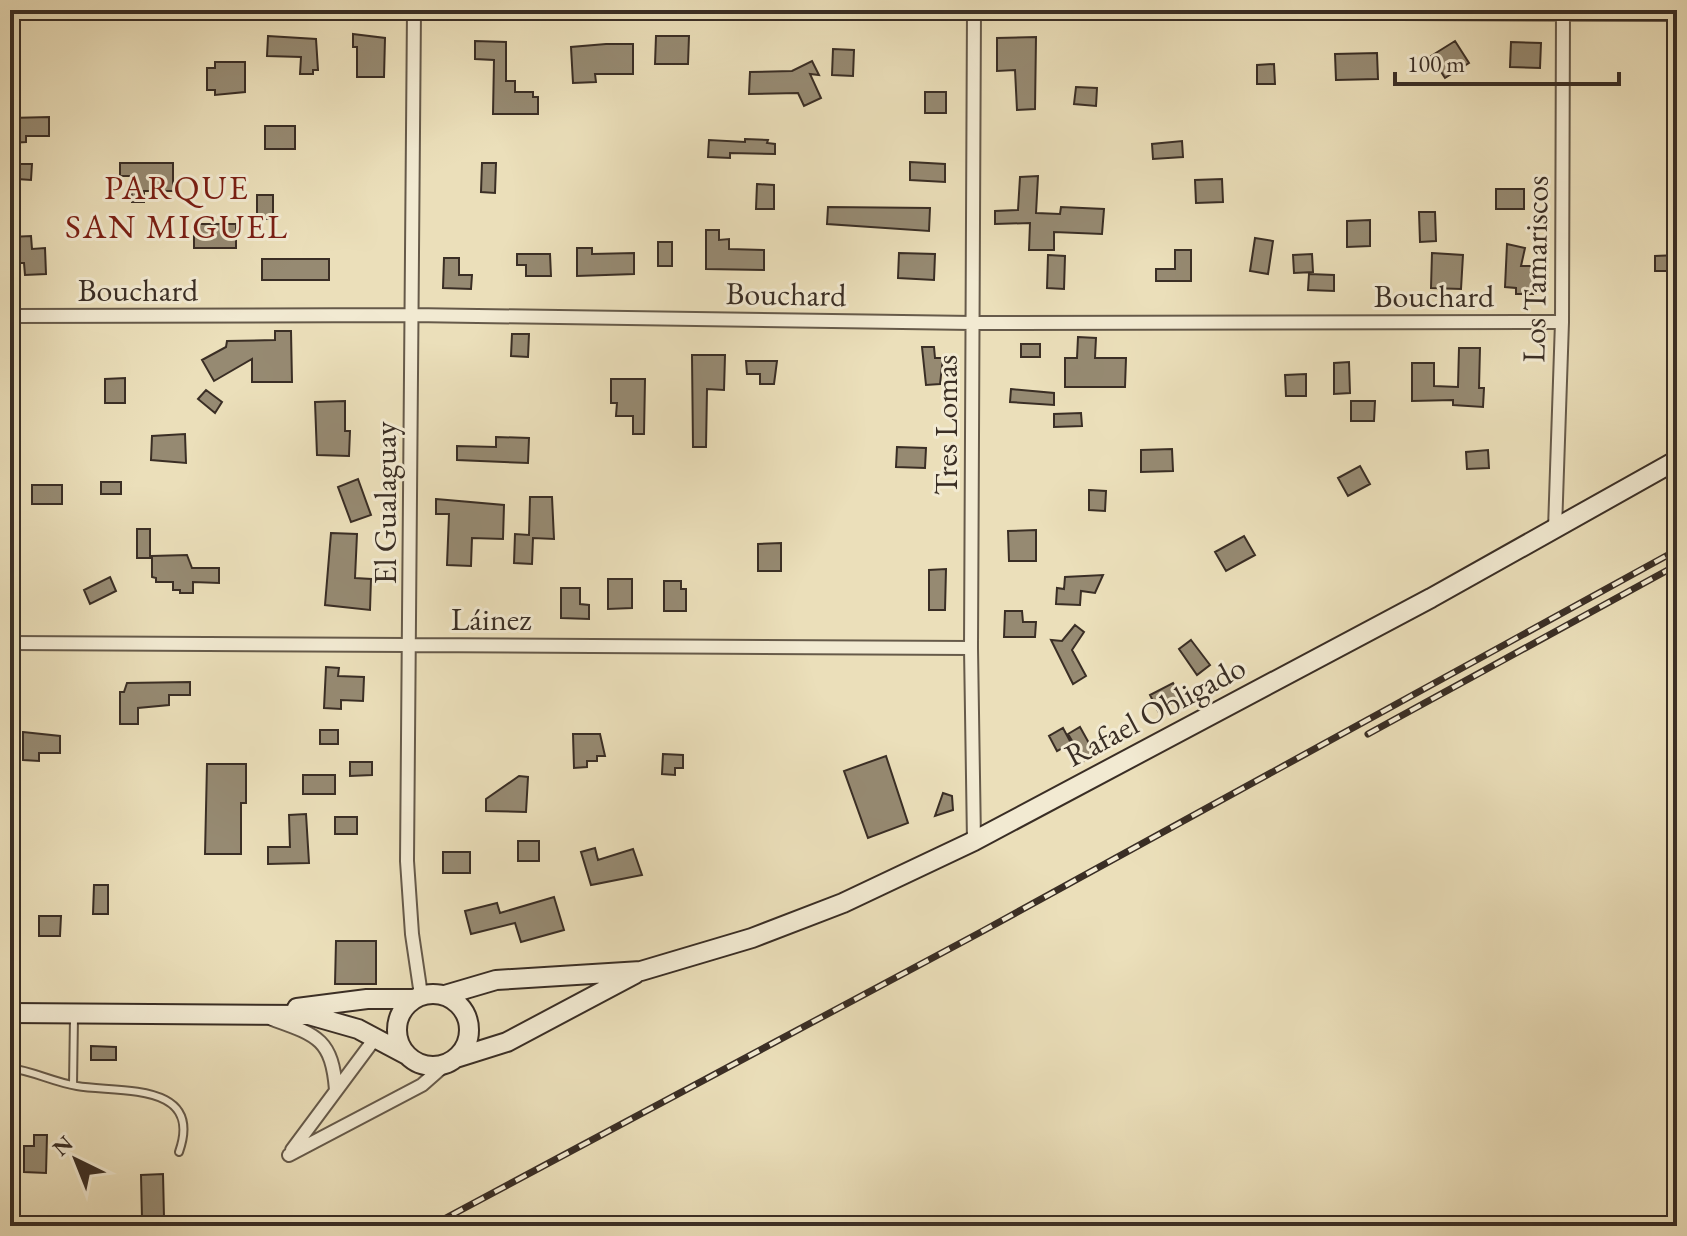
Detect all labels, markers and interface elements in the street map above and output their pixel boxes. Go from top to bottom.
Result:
scale bar [1395,36,1619,86]
text: 100 m [1407,48,1465,79]
district label: PARQUE SAN MIGUEL [65,165,289,248]
street label: Los Tamariscos [1512,175,1558,363]
street label: Bouchard [78,269,199,311]
street label: Bouchard [725,272,847,316]
street label: Bouchard [1374,275,1495,317]
street label: Tres Lomas [925,355,967,495]
street label: El Gualaguay [364,421,406,584]
street label: Láinez [451,598,531,640]
street label: Rafael Obligado [1057,646,1253,776]
north arrow [36,1120,116,1200]
text: N [46,1129,79,1162]

